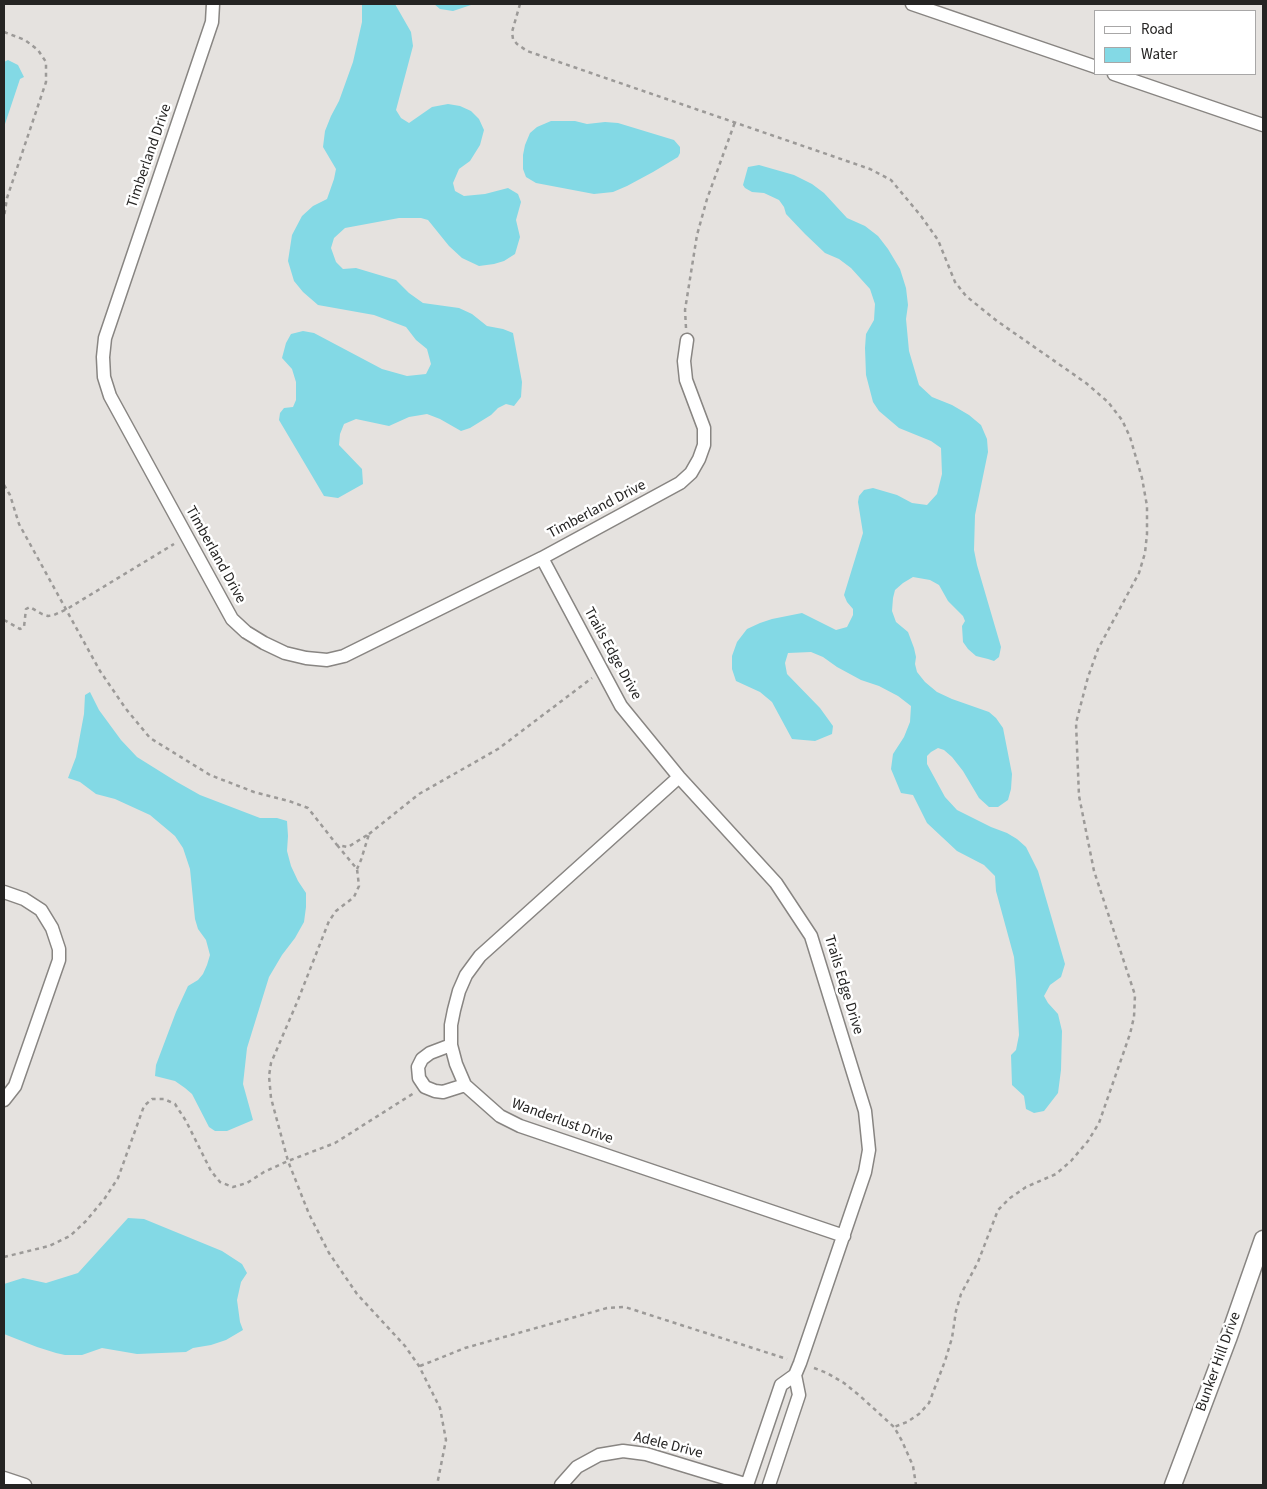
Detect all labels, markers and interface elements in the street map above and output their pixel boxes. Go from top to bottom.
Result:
legend [1094,10,1257,75]
text: Road [1141,19,1173,40]
text: Water [1141,44,1177,65]
street label: Timberland Drive [124,102,176,210]
street label: Timberland Drive [545,477,649,543]
street label: Timberland Drive [181,503,249,607]
street label: Trails Edge Drive [579,605,645,703]
street label: Trails Edge Drive [819,933,867,1037]
street label: Wanderlust Drive [509,1095,615,1149]
street label: Bunker Hill Drive [1193,1310,1245,1414]
street label: Adele Drive [632,1429,704,1463]

